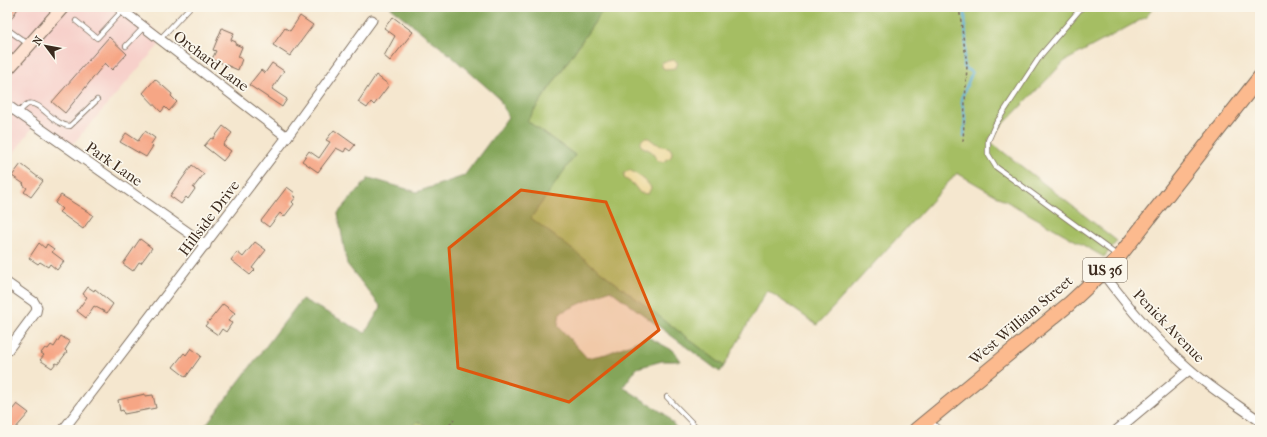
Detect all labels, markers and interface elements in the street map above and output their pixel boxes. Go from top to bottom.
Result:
north arrow [26,26,66,66]
street label: Orchard Lane [170,27,253,96]
text: N [30,33,46,48]
street label: Park Lane [82,138,146,190]
street label: Hillside Drive [175,176,244,259]
road number: US 36 [1083,258,1127,282]
street label: West William Street [965,271,1077,369]
street label: Penick Avenue [1129,286,1209,367]

